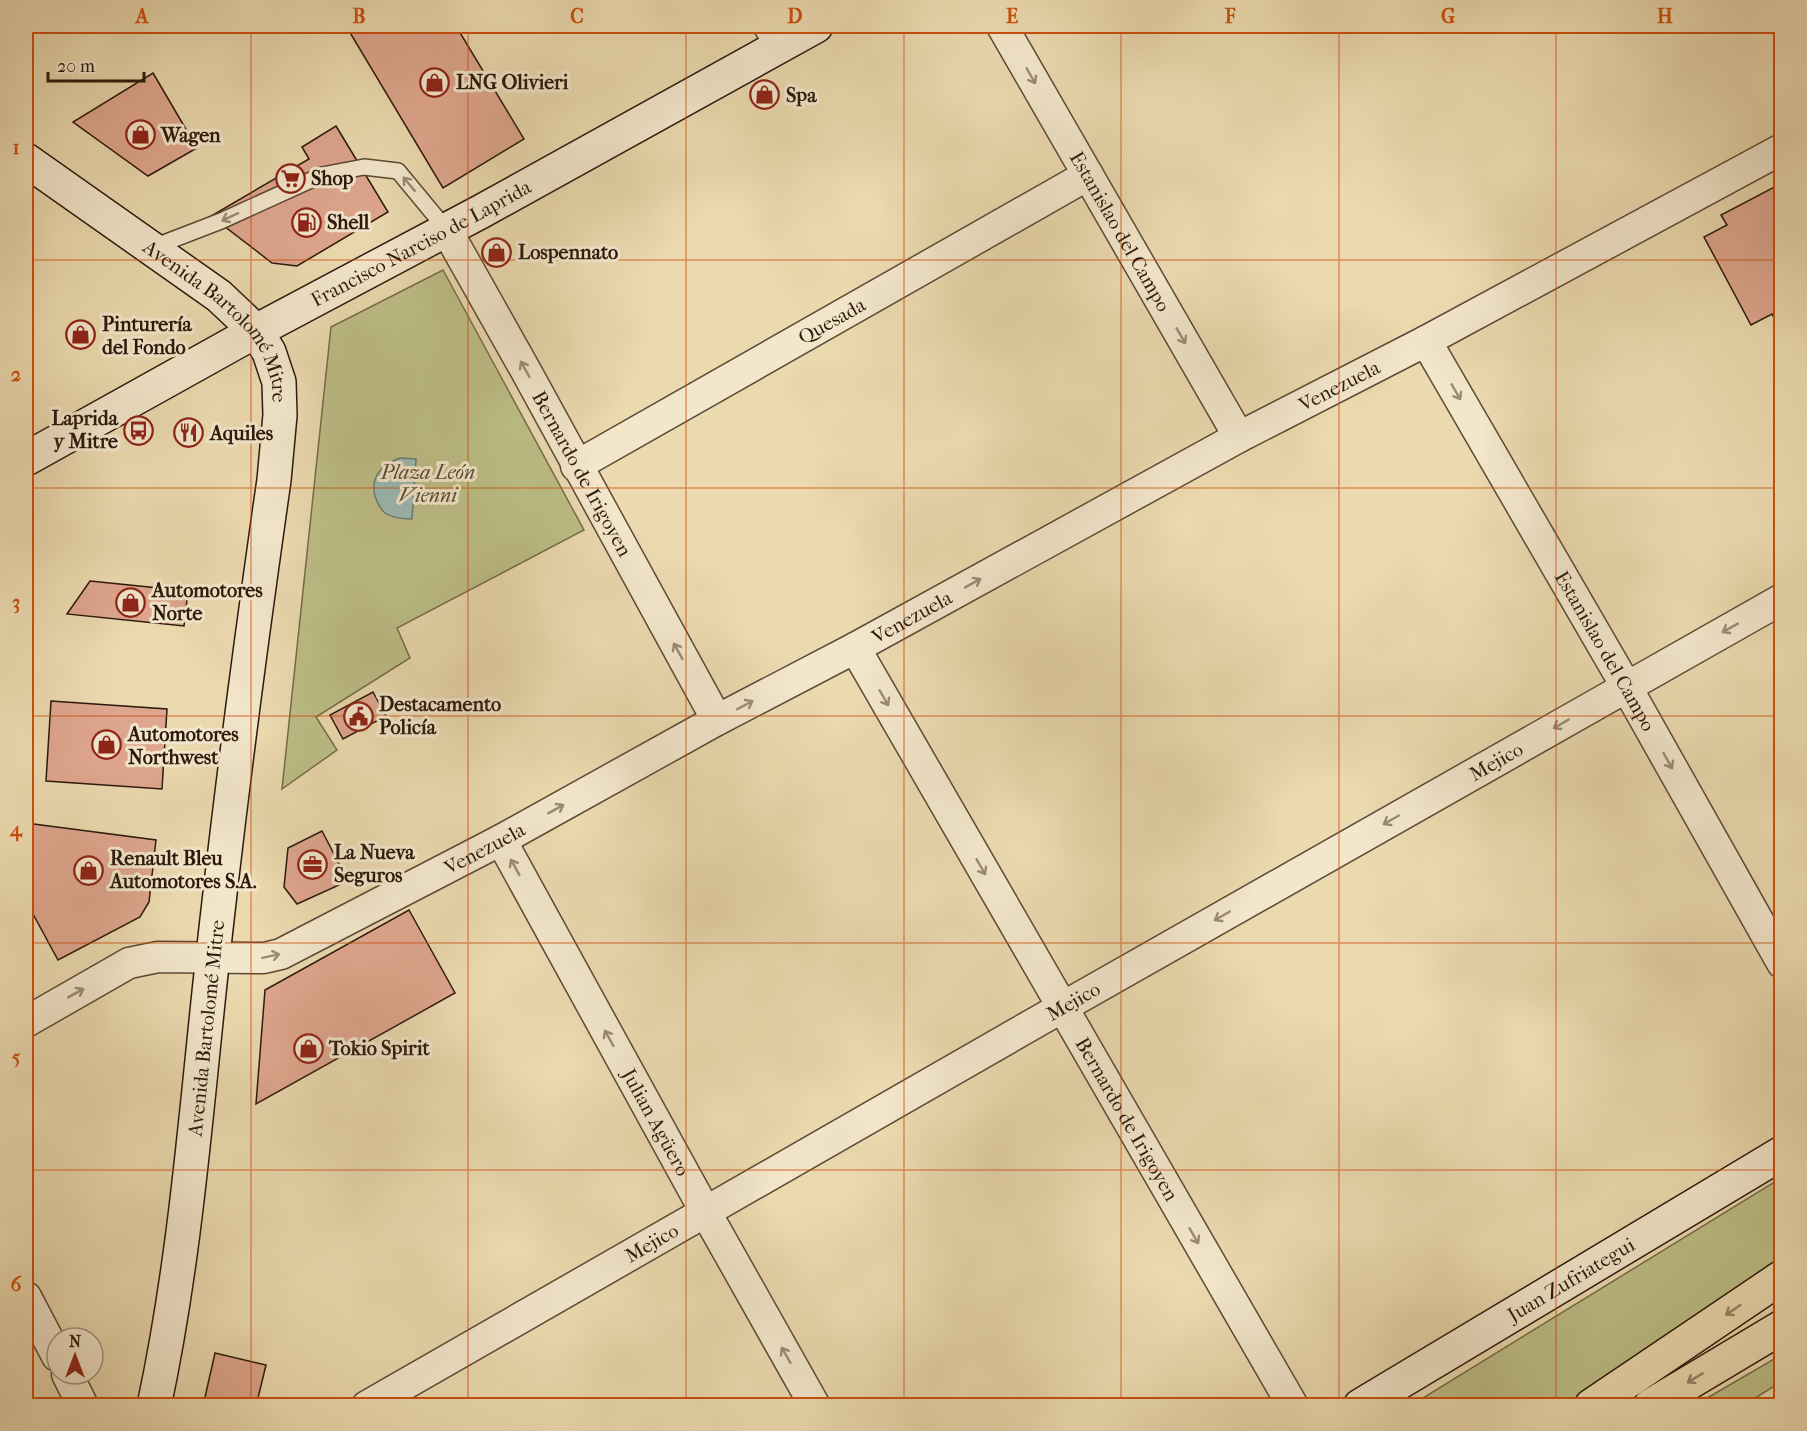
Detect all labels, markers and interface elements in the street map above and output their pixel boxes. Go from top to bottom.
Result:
text: A [134,5,150,28]
text: B [352,5,366,28]
text: C [570,5,584,28]
text: D [787,5,803,28]
text: E [1006,5,1018,28]
text: F [1224,5,1236,28]
text: G [1441,5,1455,28]
text: H [1657,5,1673,28]
scale bar [48,45,144,83]
text: 20 m [57,56,95,77]
shop icon: LNG Olivieri [419,66,451,98]
one-way arrow [1025,67,1037,84]
place label: LNG Olivieri [456,71,570,94]
shop icon: Spa [749,79,781,111]
place label: Spa [786,84,817,107]
shop icon: Wagen [124,119,156,151]
place label: Wagen [160,124,221,147]
text: 1 [12,136,20,159]
street label: Estanislao del Campo [1065,147,1175,316]
supermarket icon: Shop [274,162,306,194]
place label: Shop [311,167,354,190]
street label: Francisco Narciso de Laprida [307,175,536,312]
one-way arrow [402,176,415,192]
fuel station icon: Shell [290,206,322,238]
place label: Shell [327,211,370,234]
one-way arrow [221,212,239,224]
street label: Avenida Bartolomé Mitre [138,235,291,403]
shop icon: Lospennato [481,236,513,268]
place label: Lospennato [518,241,618,264]
street label: Quesada [794,293,870,349]
place label: Pinturería del Fondo [102,313,193,359]
shop icon: Pinturería del Fondo [65,319,97,351]
one-way arrow [1175,327,1187,344]
street label: Venezuela [1294,355,1384,417]
one-way arrow [519,360,530,378]
text: 2 [11,363,21,386]
one-way arrow [1450,383,1462,400]
street label: Bernardo de Irigoyen [527,387,636,561]
place label: Laprida y Mitre [51,407,119,453]
bus stop icon: Laprida y Mitre [123,414,155,446]
restaurant icon: Aquiles [173,417,205,449]
place label: Aquiles [208,422,274,445]
park label: Plaza León Vienni [380,461,475,507]
street label: Estanislao del Campo [1550,567,1660,735]
one-way arrow [963,577,981,588]
place label: Automotores Norte [150,579,263,625]
shop icon: Automotores Norte [115,586,147,618]
street label: Venezuela [867,586,957,649]
text: 3 [12,591,20,614]
one-way arrow [1722,623,1740,634]
one-way arrow [672,642,683,660]
one-way arrow [879,689,890,707]
place label: Destacamento Policía [379,693,501,739]
one-way arrow [736,699,754,710]
public building icon: Destacamento Policía [342,700,374,732]
one-way arrow [1553,718,1570,730]
place label: Automotores Northwest [126,723,239,769]
shop icon: Automotores Northwest [91,729,123,761]
street label: Mejico [1465,737,1527,786]
one-way arrow [1663,752,1675,769]
one-way arrow [547,803,564,815]
one-way arrow [1383,814,1400,826]
text: 4 [9,818,23,842]
street label: Venezuela [440,818,530,880]
place label: La Nueva Seguros [334,841,415,887]
place label: Renault Bleu Automotores S.A. [108,847,257,893]
office icon: La Nueva Seguros [297,848,329,880]
shop icon: Renault Bleu Automotores S.A. [73,854,105,886]
one-way arrow [509,858,520,876]
one-way arrow [976,858,987,876]
one-way arrow [1213,911,1230,923]
street label: Avenida Bartolomé Mitre [184,919,229,1138]
one-way arrow [261,950,280,961]
street label: Mejico [1043,977,1104,1026]
one-way arrow [67,987,85,998]
one-way arrow [603,1029,614,1047]
shop icon: Tokio Spirit [292,1032,324,1064]
street label: Bernardo de Irigoyen [1070,1033,1183,1205]
place label: Tokio Spirit [328,1037,430,1060]
text: 5 [12,1046,21,1069]
street label: Julian Agüero [616,1063,694,1180]
street label: Mejico [621,1219,683,1268]
one-way arrow [1189,1227,1201,1244]
street label: Juan Zufriategui [1502,1233,1639,1328]
text: 6 [11,1273,23,1296]
one-way arrow [1725,1304,1742,1316]
north arrow [45,1326,105,1386]
text: N [69,1332,82,1351]
one-way arrow [780,1346,791,1364]
one-way arrow [1687,1373,1704,1385]

